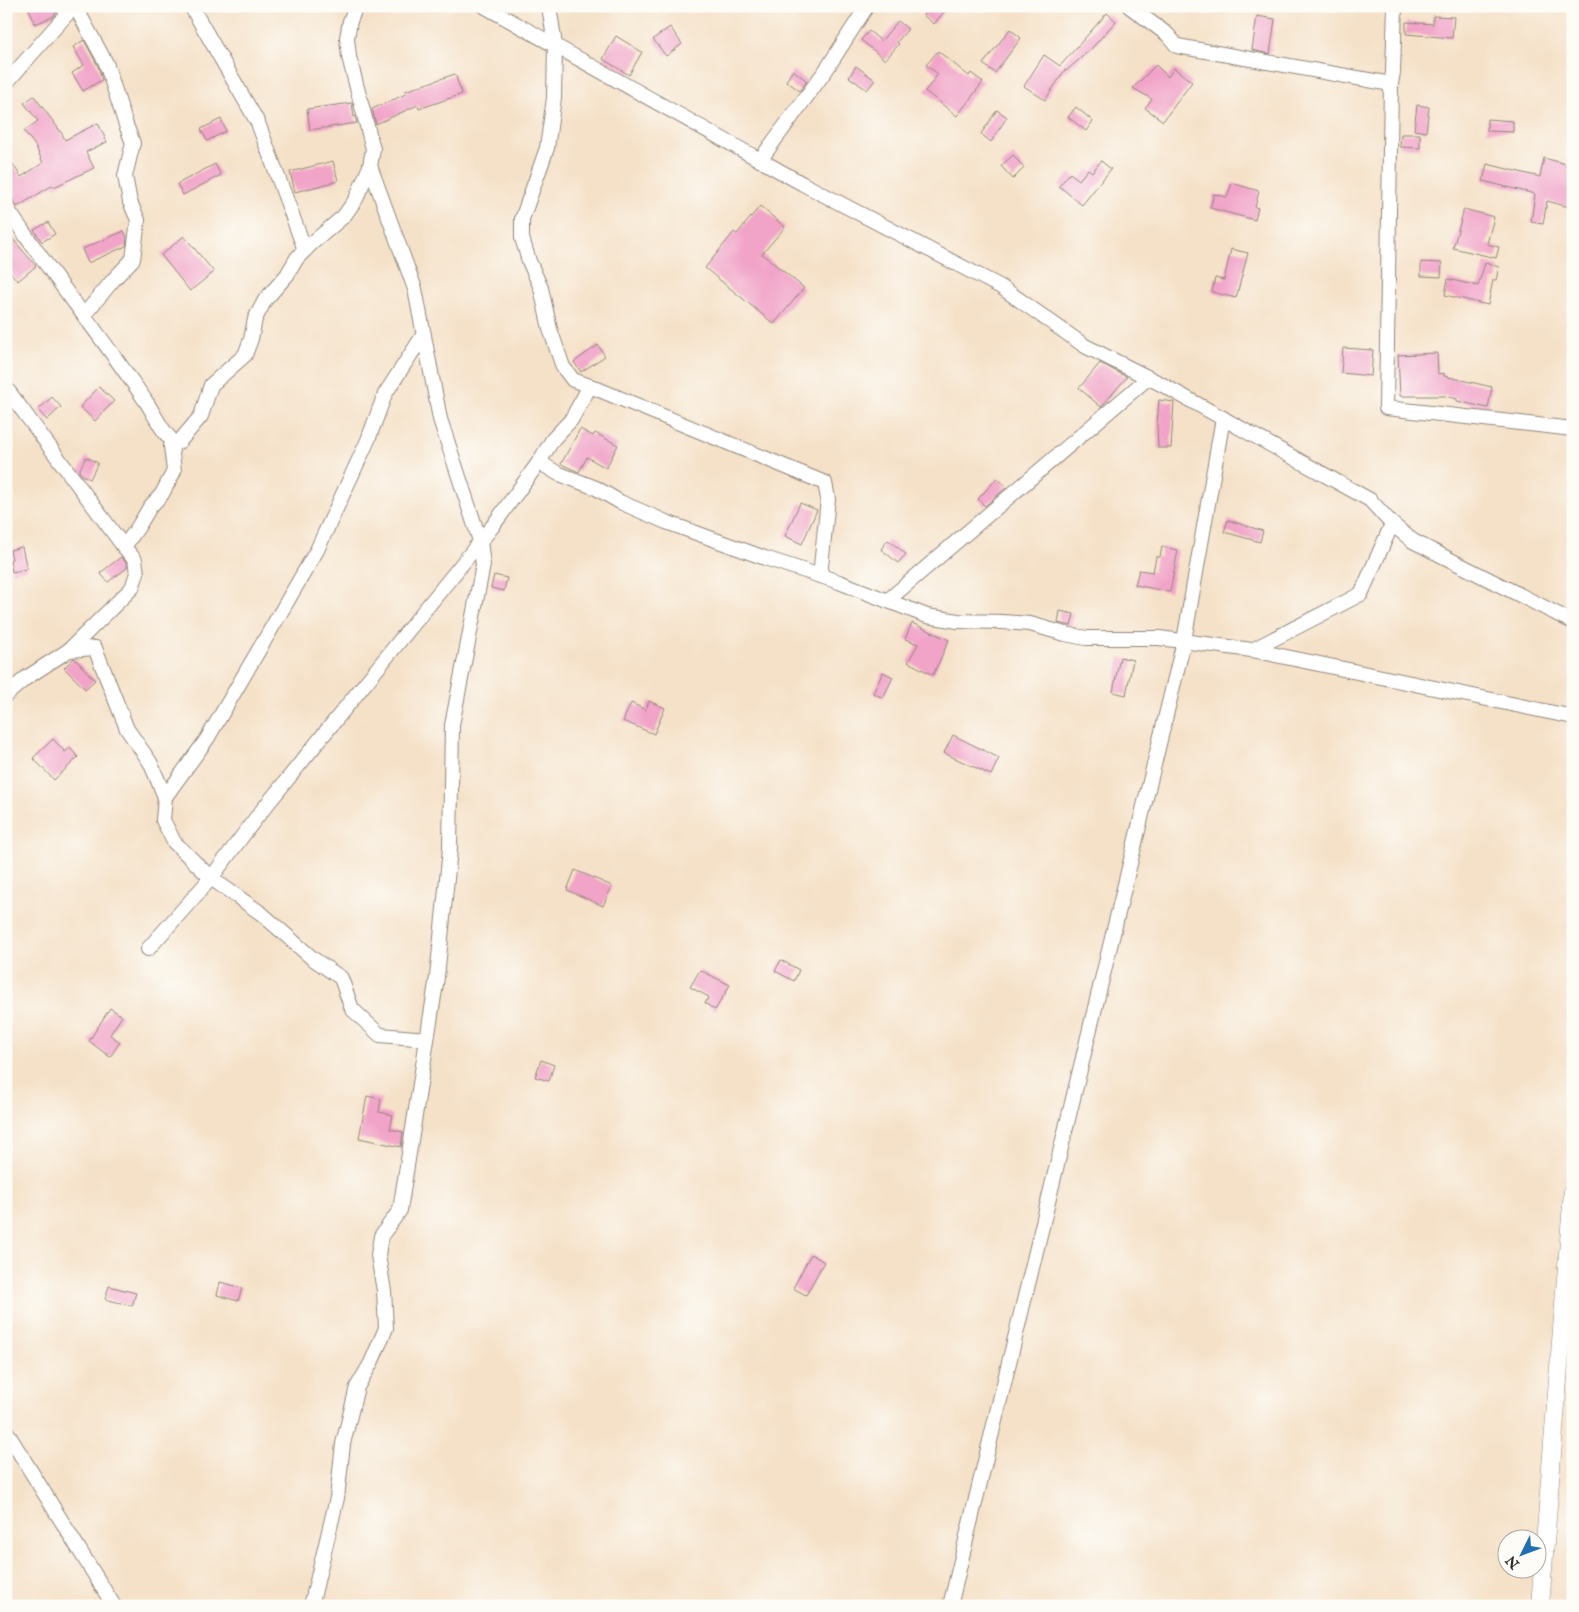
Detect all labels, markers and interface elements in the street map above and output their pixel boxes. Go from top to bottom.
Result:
north arrow [1496,1530,1546,1580]
text: N [1502,1552,1524,1573]

